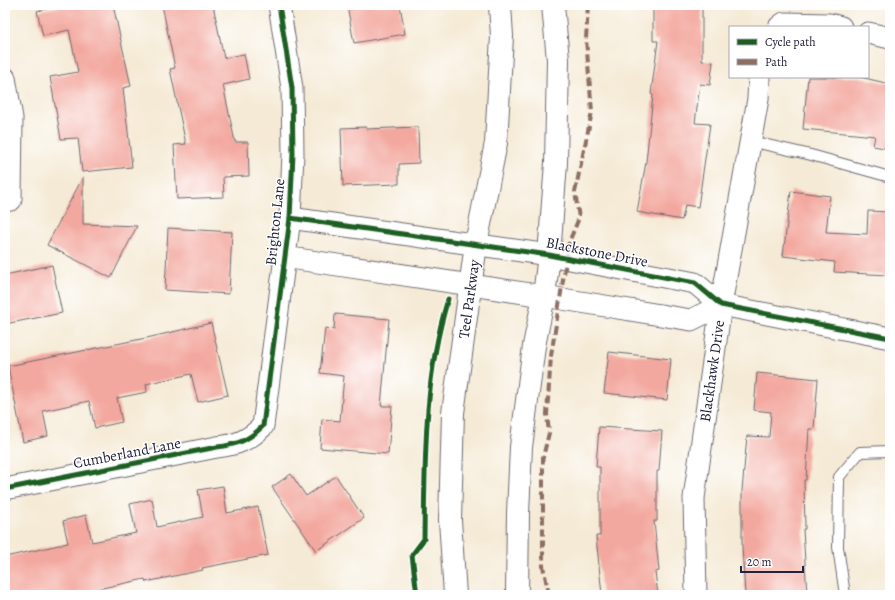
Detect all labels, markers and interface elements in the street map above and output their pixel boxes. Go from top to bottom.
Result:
legend [729,26,869,78]
text: Cycle path [765,34,816,50]
text: Path [765,54,788,70]
street label: Brighton Lane [260,177,290,267]
street label: Blackstone Drive [544,232,650,272]
street label: Teel Parkway [454,258,484,340]
street label: Blackhawk Drive [695,318,729,423]
street label: Cumberland Lane [71,433,183,473]
scale bar [741,548,803,574]
text: 20 m [747,554,771,570]

